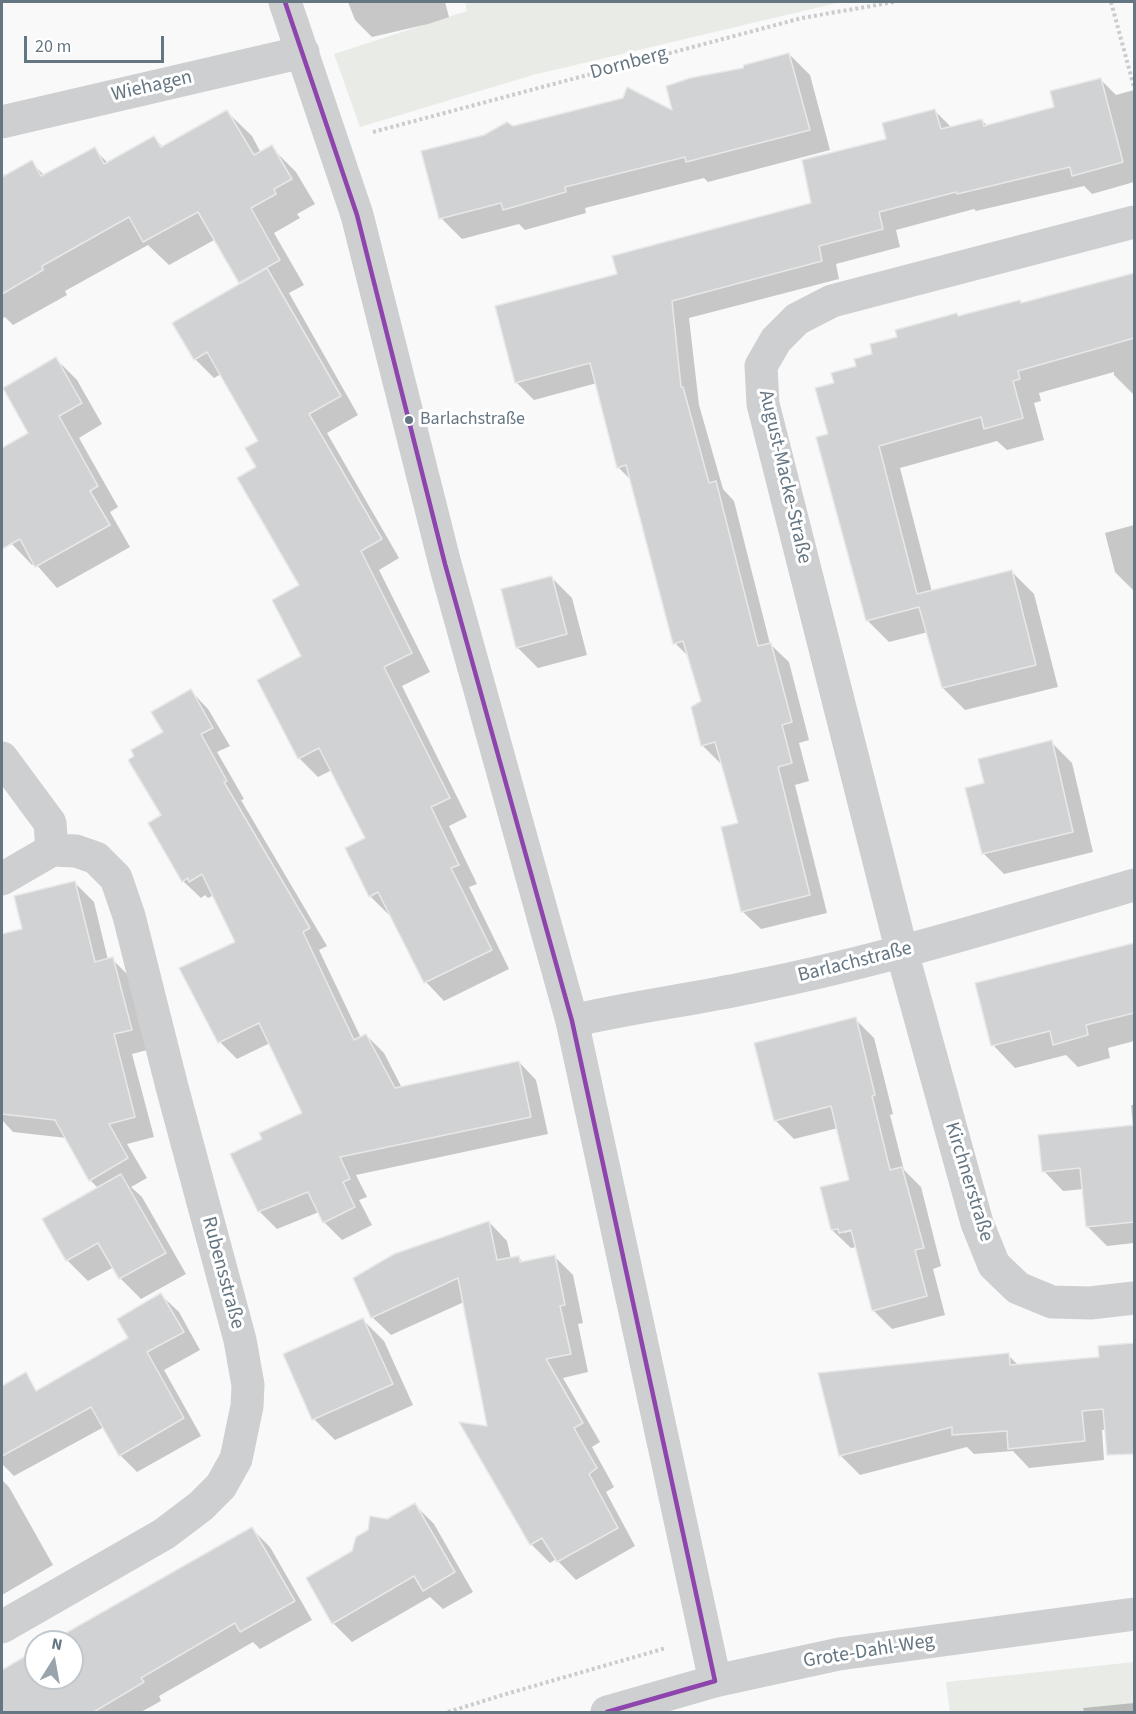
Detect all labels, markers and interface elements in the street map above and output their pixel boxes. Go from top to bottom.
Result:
scale bar [27,24,166,62]
text: 20 m [35,34,71,59]
street label: Dornberg [588,42,670,86]
street label: Wiehagen [109,66,195,108]
street label: August-Macke-Straße [752,388,816,566]
place label: Barlachstraße [420,409,525,431]
marker: Barlachstraße [403,414,415,426]
street label: Barlachstraße [795,937,915,989]
street label: Kirchnerstraße [938,1119,998,1245]
street label: Rubensstraße [195,1214,249,1332]
north arrow [24,1630,84,1690]
street label: Grote-Dahl-Weg [802,1630,936,1674]
text: N [50,1632,64,1656]

